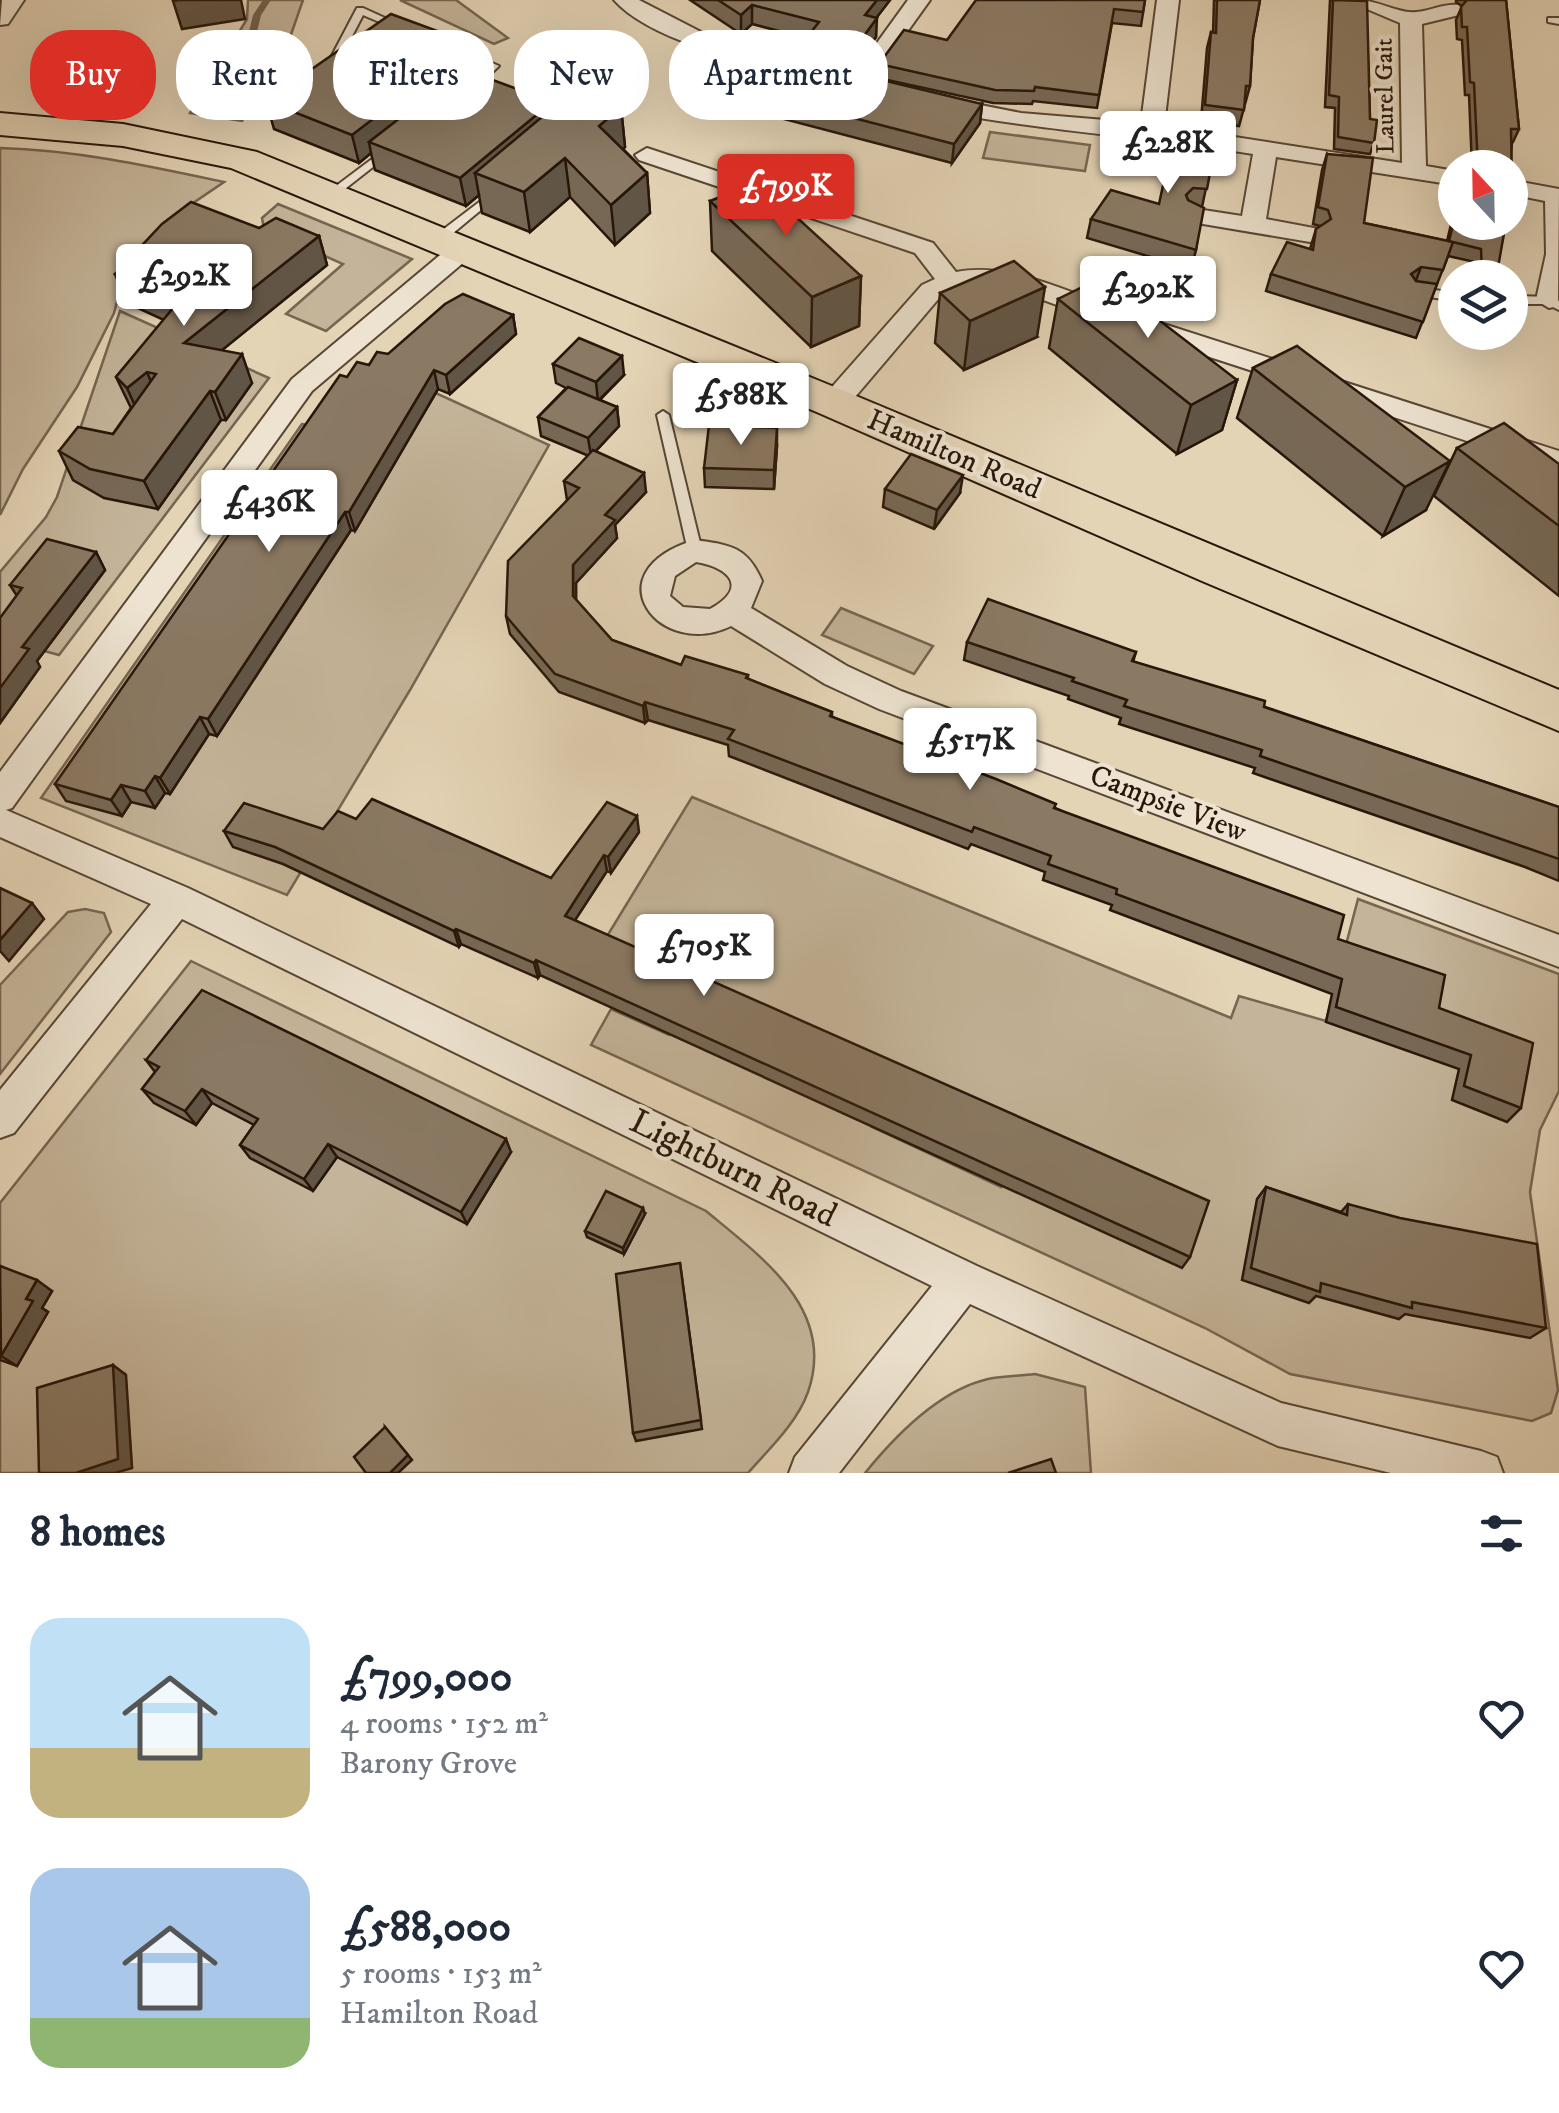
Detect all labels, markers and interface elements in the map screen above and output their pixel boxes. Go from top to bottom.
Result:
chip: Buy [30,30,156,120]
chip: Rent [176,30,313,120]
chip: Filters [333,30,494,120]
chip: New [514,30,649,120]
chip: Apartment [669,30,888,120]
street label: Laurel Gait [1368,38,1402,154]
pin: £228K [1098,111,1238,196]
text: £228K [1122,123,1214,163]
north arrow [1438,150,1528,240]
map controls [1438,150,1528,350]
pin: £799K [716,154,856,239]
text: £799K [739,166,833,206]
pin: £292K [114,244,254,329]
text: £292K [138,256,230,296]
pin: £292K [1078,256,1218,341]
button: layers [1438,260,1528,350]
text: £292K [1102,268,1194,308]
pin: £588K [671,363,811,448]
text: £588K [695,375,787,415]
street label: Hamilton Road [861,402,1047,508]
pin: £436K [199,470,339,555]
text: £436K [223,482,315,522]
pin: £517K [900,708,1040,793]
text: £517K [925,720,1015,760]
street label: Campsie View [1084,757,1252,851]
pin: £705K [634,914,774,999]
text: £705K [657,926,751,966]
street label: Lightburn Road [622,1100,844,1238]
icon: filters [1474,1506,1529,1561]
text: 8 homes [30,1507,165,1559]
text: £799,000 [340,1652,512,1704]
icon: home [110,1658,230,1778]
icon: heart [1474,1691,1529,1746]
text: 4 rooms · 152 m² [340,1704,548,1744]
text: Barony Grove [340,1744,517,1784]
text: £588,000 [340,1902,511,1954]
icon: home [110,1908,230,2028]
icon: heart [1474,1941,1529,1996]
text: 5 rooms · 153 m² [340,1954,542,1994]
text: Hamilton Road [340,1994,538,2034]

